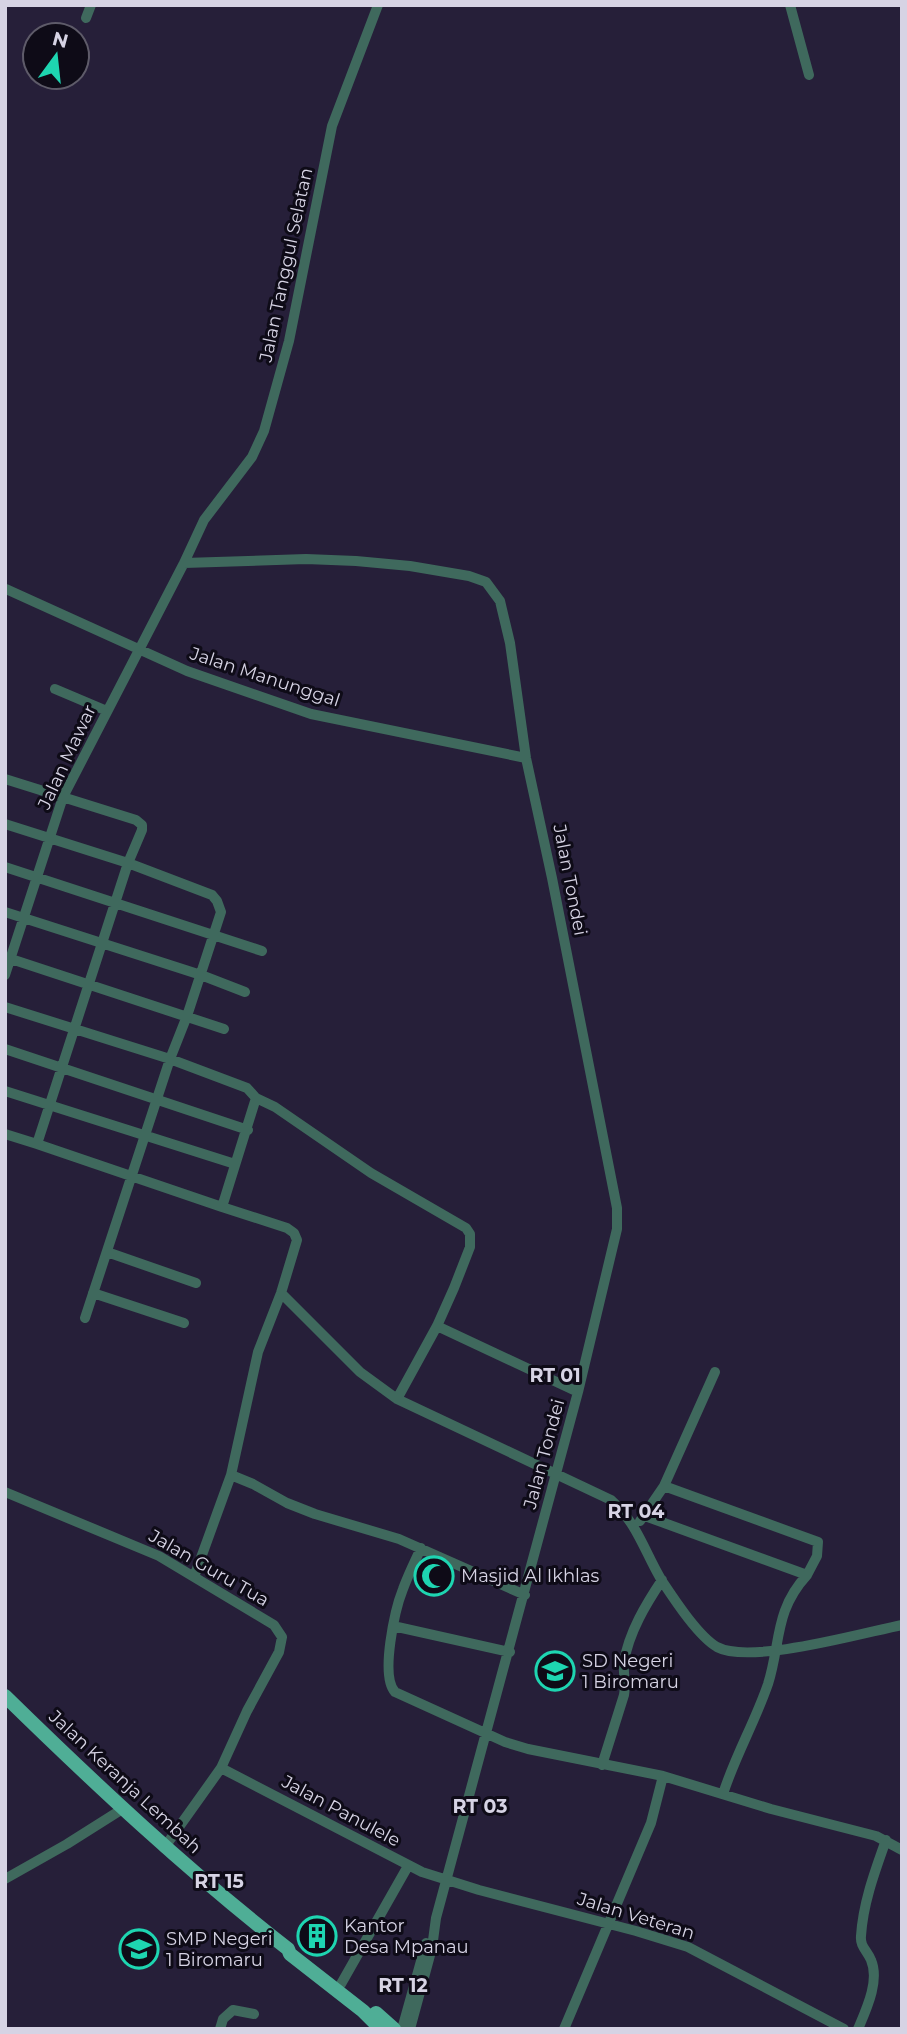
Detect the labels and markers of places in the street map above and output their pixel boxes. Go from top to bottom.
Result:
mosque icon: Masjid Al Ikhlas [413,1555,455,1597]
place label: Masjid Al Ikhlas [461,1565,600,1587]
school or university icon: SD Negeri 1 Biromaru [534,1650,576,1692]
place label: SD Negeri 1 Biromaru [582,1650,679,1693]
building icon: Kantor Desa Mpanau [296,1915,338,1957]
place label: Kantor Desa Mpanau [344,1915,469,1958]
school or university icon: SMP Negeri 1 Biromaru [118,1928,160,1970]
place label: SMP Negeri 1 Biromaru [166,1928,273,1971]

